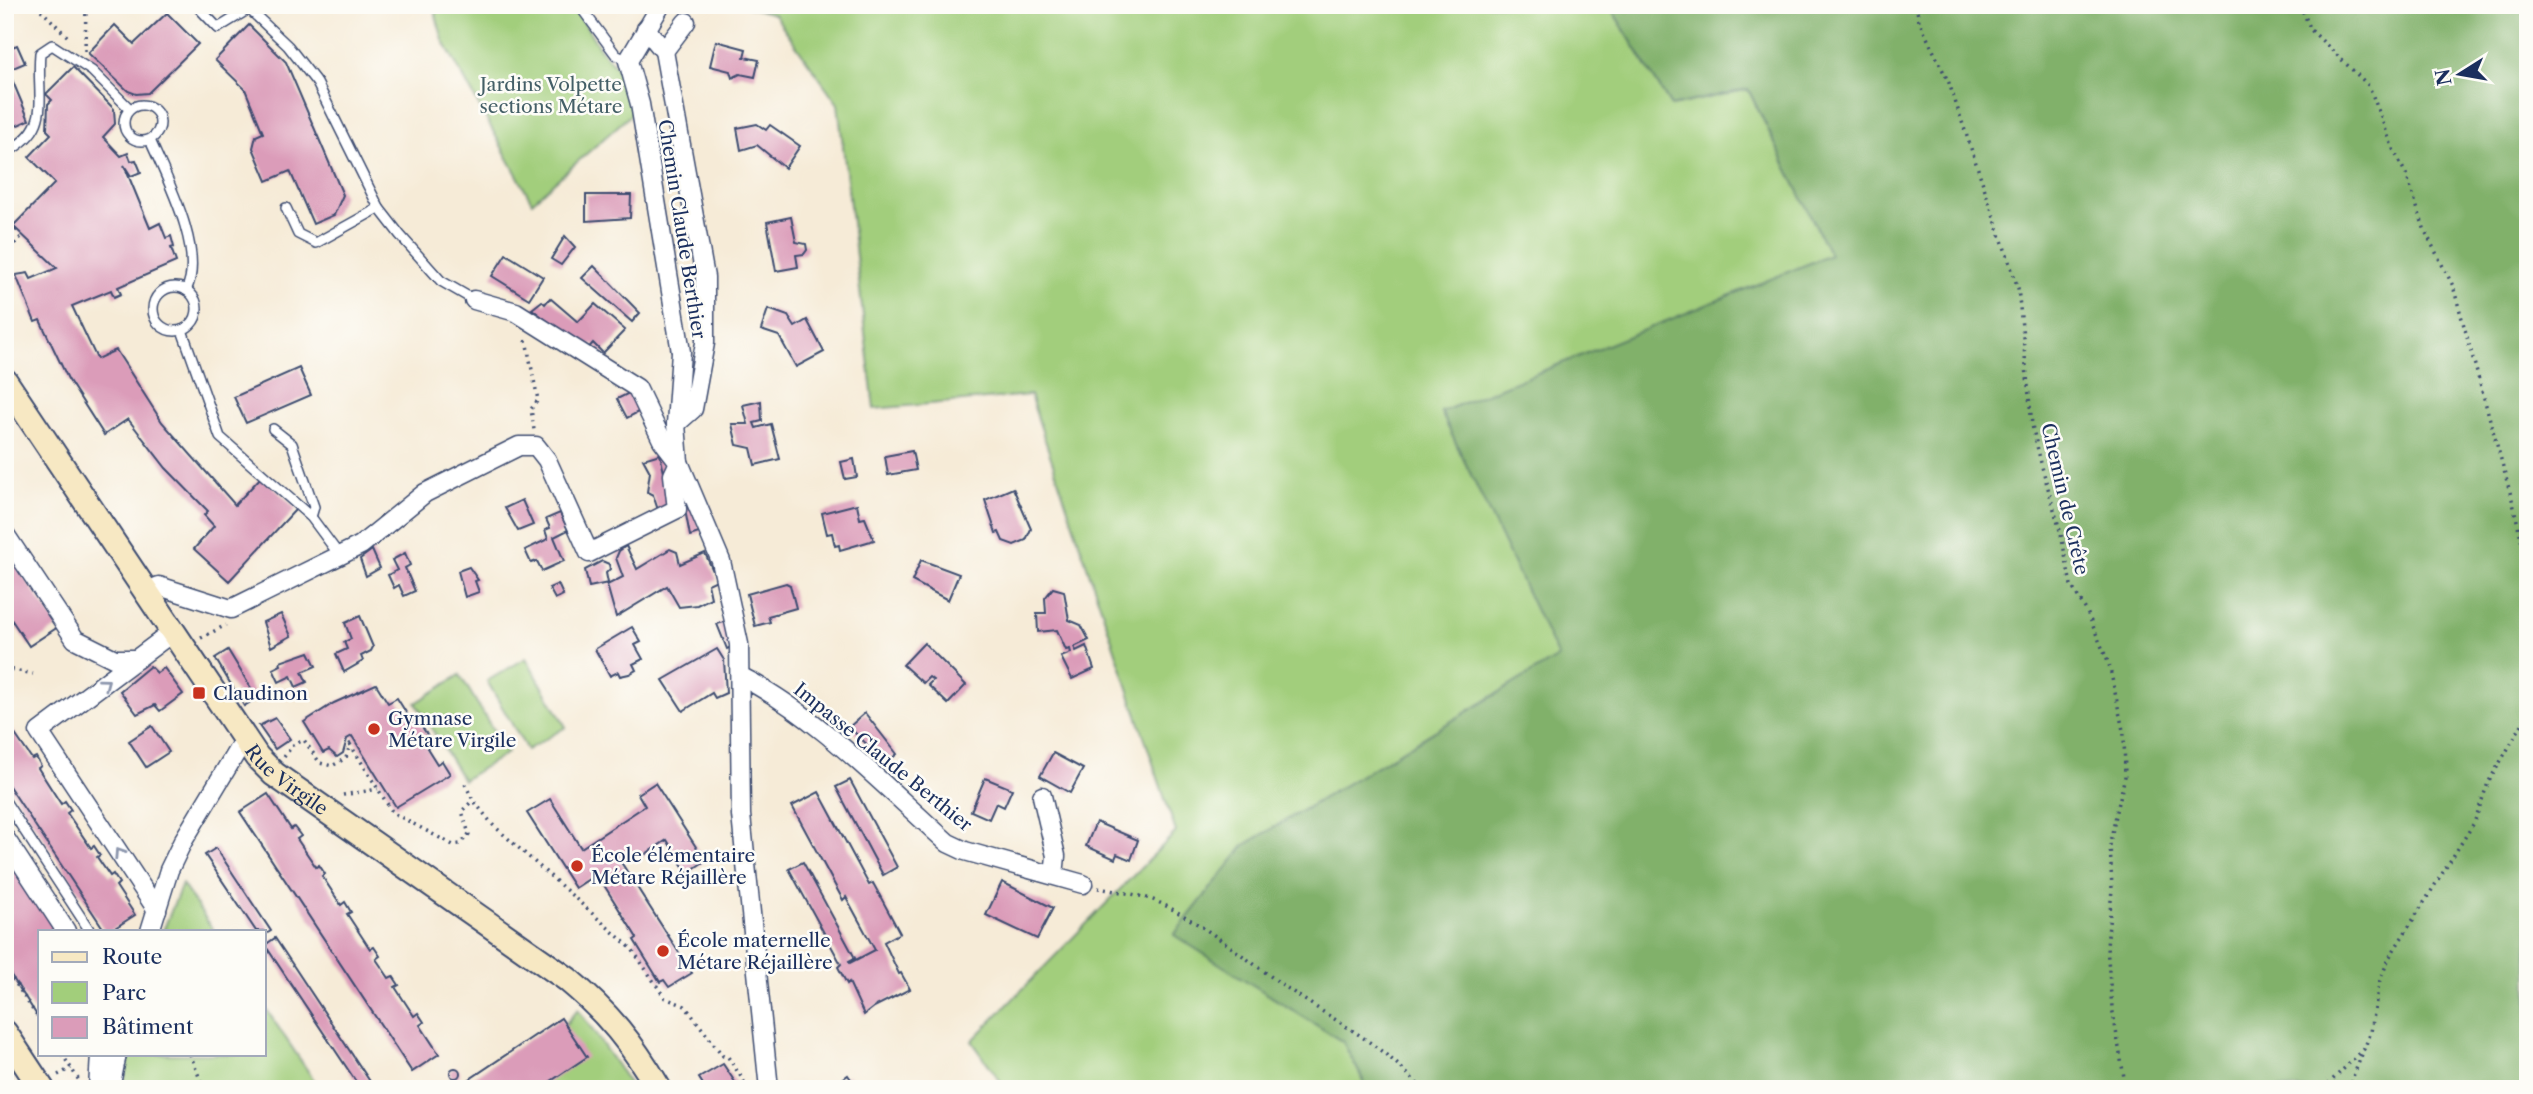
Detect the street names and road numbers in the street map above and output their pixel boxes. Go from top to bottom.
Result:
street label: Chemin Claude Berthier [653,118,711,340]
street label: Chemin de Crête [2036,421,2094,577]
street label: Impasse Claude Berthier [789,678,977,836]
street label: Rue Virgile [240,740,333,820]

